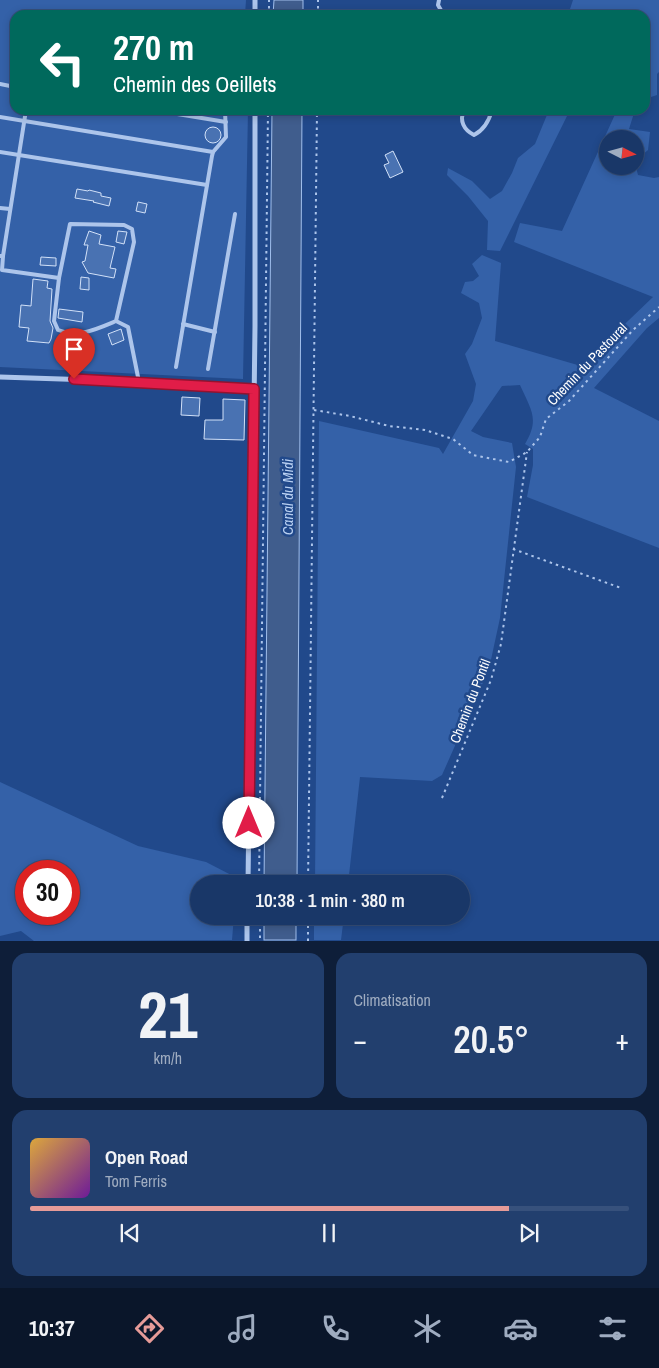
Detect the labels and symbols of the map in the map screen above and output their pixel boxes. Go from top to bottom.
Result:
north arrow [599,130,644,175]
street label: Chemin du Pastoural [543,319,631,409]
pin [53,328,95,379]
water label: Canal du Midi [277,458,298,535]
street label: Chemin du Pontil [446,656,494,746]
position arrow [222,796,274,848]
speed limit sign: 30 [15,860,80,925]

